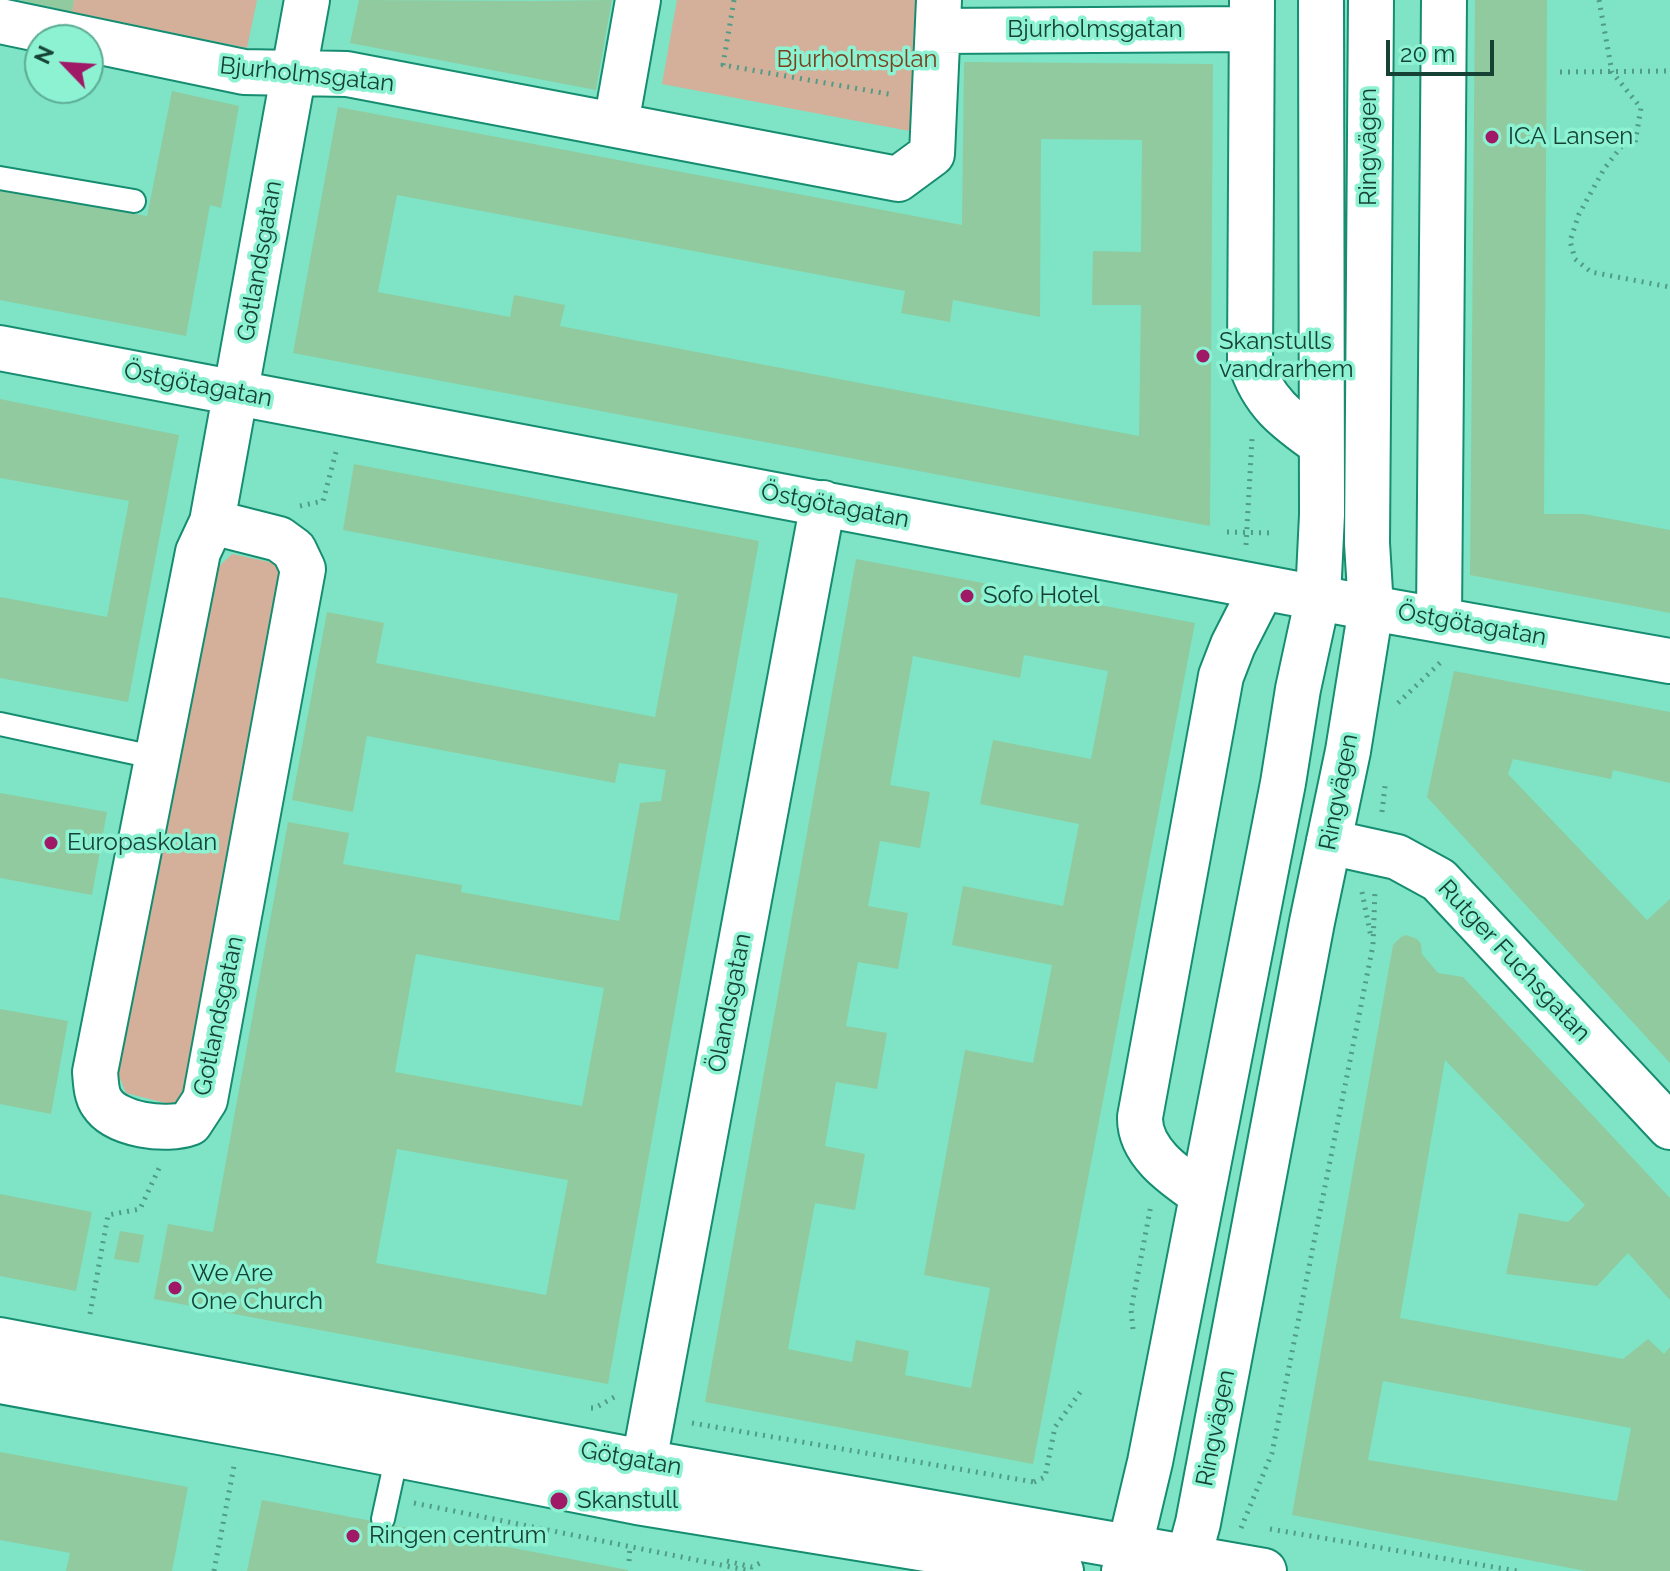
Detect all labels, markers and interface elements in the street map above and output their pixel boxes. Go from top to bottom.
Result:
street label: Bjurholmsgatan [1007,16,1183,44]
north arrow [24,24,104,104]
scale bar [1390,24,1498,74]
text: 20 m [1400,39,1455,68]
text: N [29,42,59,68]
park label: Bjurholmsplan [777,46,937,74]
street label: Bjurholmsgatan [218,52,396,98]
street label: Ringvägen [1355,88,1383,206]
place label: ICA Lansen [1508,123,1633,151]
marker: ICA Lansen [1483,128,1501,146]
street label: Gotlandsgatan [232,179,288,343]
place label: Skanstulls vandrarhem [1219,328,1353,384]
marker: Skanstulls vandrarhem [1194,347,1212,365]
street label: Östgötagatan [121,357,275,413]
street label: Östgötagatan [758,478,912,534]
place label: Sofo Hotel [983,582,1100,610]
marker: Sofo Hotel [958,587,976,605]
street label: Östgötagatan [1395,598,1549,652]
street label: Ringvägen [1314,731,1364,853]
place label: Europaskolan [67,829,217,857]
marker: Europaskolan [42,834,60,852]
street label: Rutger Fuchsgatan [1432,874,1596,1048]
street label: Ölandsgatan [702,931,758,1075]
street label: Gotlandsgatan [188,934,250,1098]
place label: We Are One Church [191,1260,323,1316]
marker: We Are One Church [166,1279,184,1297]
street label: Ringvägen [1191,1367,1241,1489]
street label: Götgatan [578,1436,684,1482]
place label: Skanstull [577,1487,678,1515]
marker: Skanstull [548,1490,570,1512]
place label: Ringen centrum [369,1522,547,1550]
marker: Ringen centrum [344,1527,362,1545]

